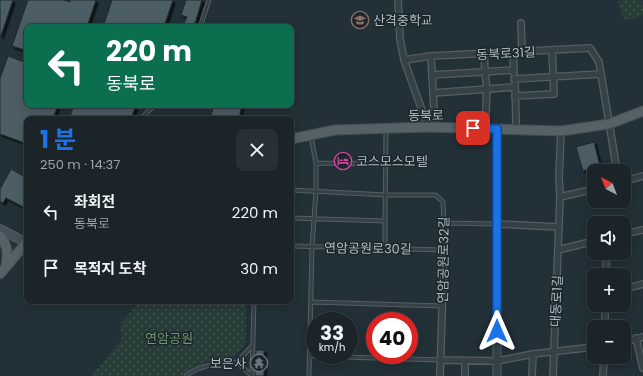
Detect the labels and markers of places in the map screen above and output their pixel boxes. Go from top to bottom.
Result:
school or university icon: 산격중학교 [350,10,370,30]
place label: 산격중학교 [373,11,433,30]
pin [456,111,490,145]
hotel icon: 코스모스모텔 [333,151,353,171]
place label: 코스모스모텔 [356,152,428,171]
temple icon: 보은사 [249,353,269,373]
place label: 보은사 [210,354,246,373]

